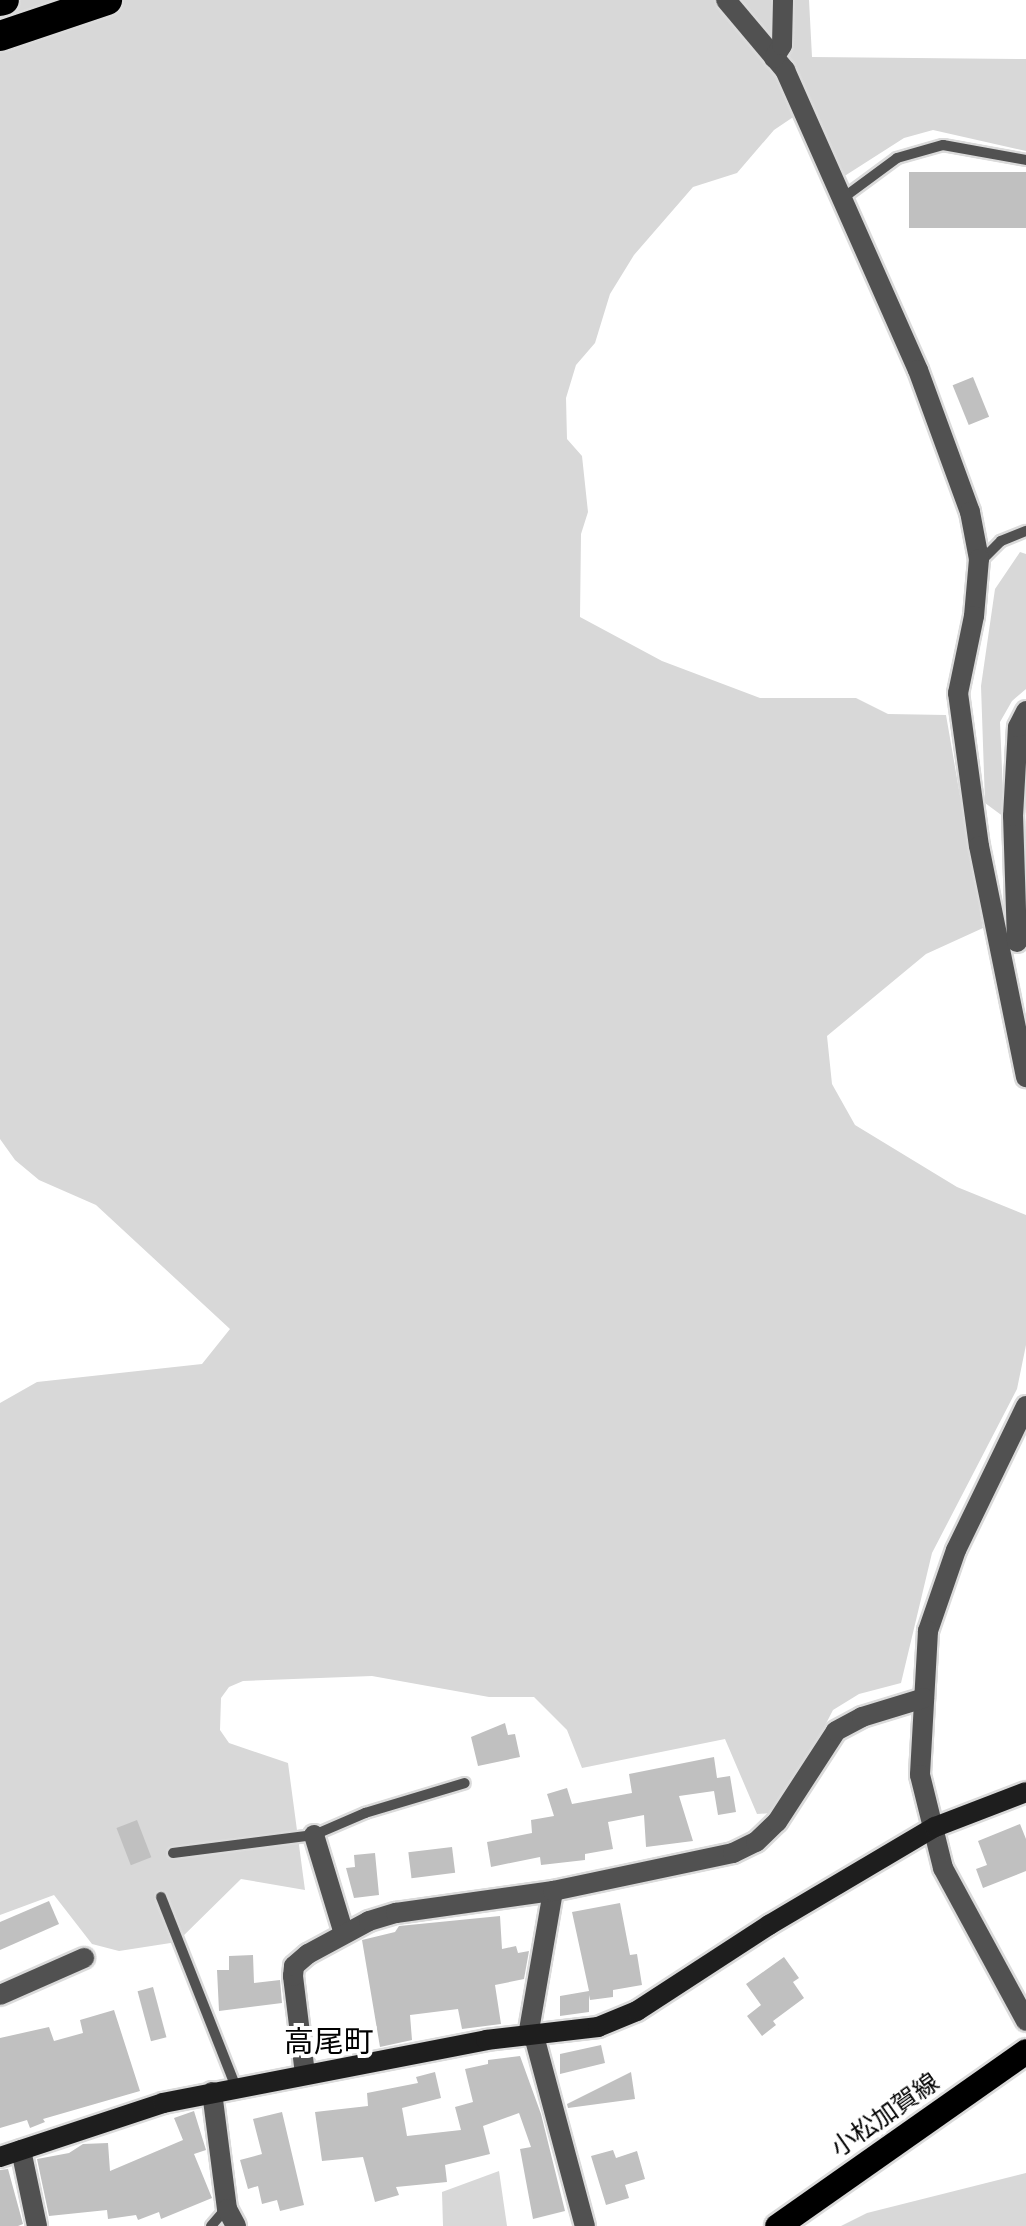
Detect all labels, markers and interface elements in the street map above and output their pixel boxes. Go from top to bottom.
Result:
district label: 高尾町 [284,2023,374,2059]
street label: 小松加賀線 [824,2066,944,2162]

